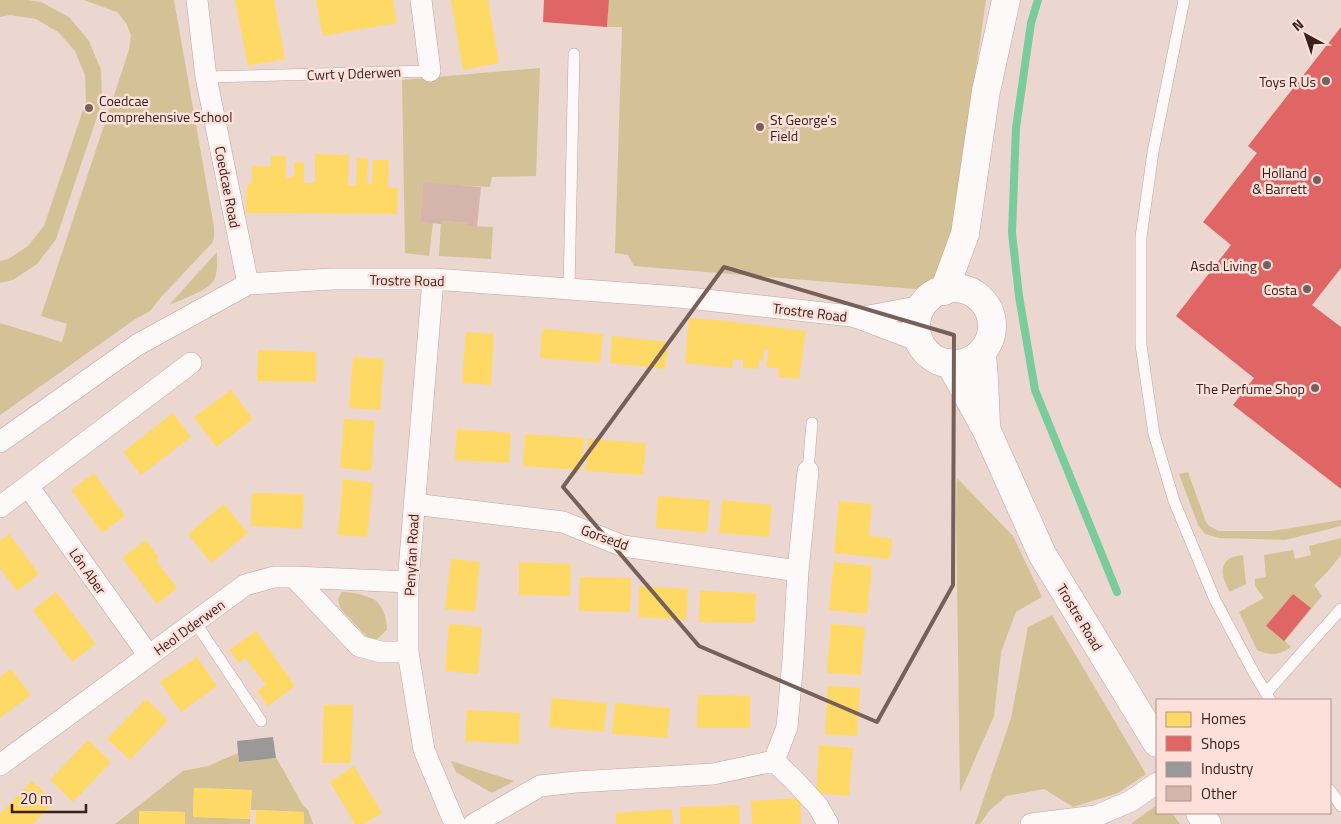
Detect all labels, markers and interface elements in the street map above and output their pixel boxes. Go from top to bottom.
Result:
north arrow [1281,10,1331,60]
text: N [1287,13,1308,36]
street label: Cwrt y Dderwen [307,61,401,85]
place label: Toys R Us [1259,71,1316,92]
marker: Toys R Us [1320,75,1332,87]
place label: Coedcae Comprehensive School [99,90,232,127]
marker: Coedcae Comprehensive School [83,102,95,114]
place label: St George's Field [770,109,837,146]
marker: St George's Field [754,121,766,133]
street label: Coedcae Road [210,144,246,230]
place label: Holland & Barrett [1252,162,1307,199]
marker: Holland & Barrett [1311,174,1323,186]
place label: Asda Living [1190,255,1257,276]
marker: Asda Living [1261,259,1273,271]
street label: Trostre Road [369,269,445,291]
place label: Costa [1264,279,1297,300]
marker: Costa [1301,283,1313,295]
street label: Trostre Road [772,297,848,327]
place label: The Perfume Shop [1196,378,1305,399]
marker: The Perfume Shop [1309,382,1321,394]
street label: Penyfan Road [398,513,424,597]
street label: Gorsedd [578,519,632,555]
street label: Lôn Aber [64,544,112,599]
street label: Trostre Road [1052,580,1108,654]
street label: Heol Dderwen [149,594,229,660]
legend [1156,699,1331,814]
text: Homes [1201,707,1246,730]
text: Shops [1201,732,1240,755]
text: Industry [1201,757,1253,780]
scale bar [12,782,86,814]
text: Other [1201,782,1237,805]
text: 20 m [20,787,53,810]

